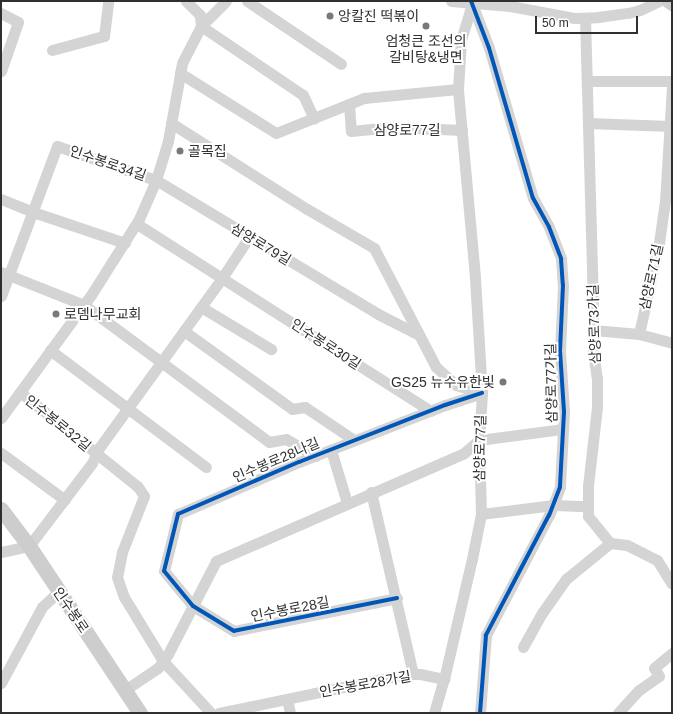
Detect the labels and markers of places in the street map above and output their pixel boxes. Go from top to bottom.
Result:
place label: 앙칼진 떡볶이 [338,8,419,24]
marker: 앙칼진 떡볶이 [325,11,335,21]
marker: 엄청큰 조선의 갈비탕&냉면 [421,21,431,31]
place label: 엄청큰 조선의 갈비탕&냉면 [385,33,467,66]
place label: 골목집 [188,143,227,159]
marker: 골목집 [175,146,185,156]
place label: 로뎀나무교회 [64,306,141,322]
marker: 로뎀나무교회 [51,309,61,319]
place label: GS25 뉴수유한빛 [391,374,495,390]
marker: GS25 뉴수유한빛 [498,377,508,387]

